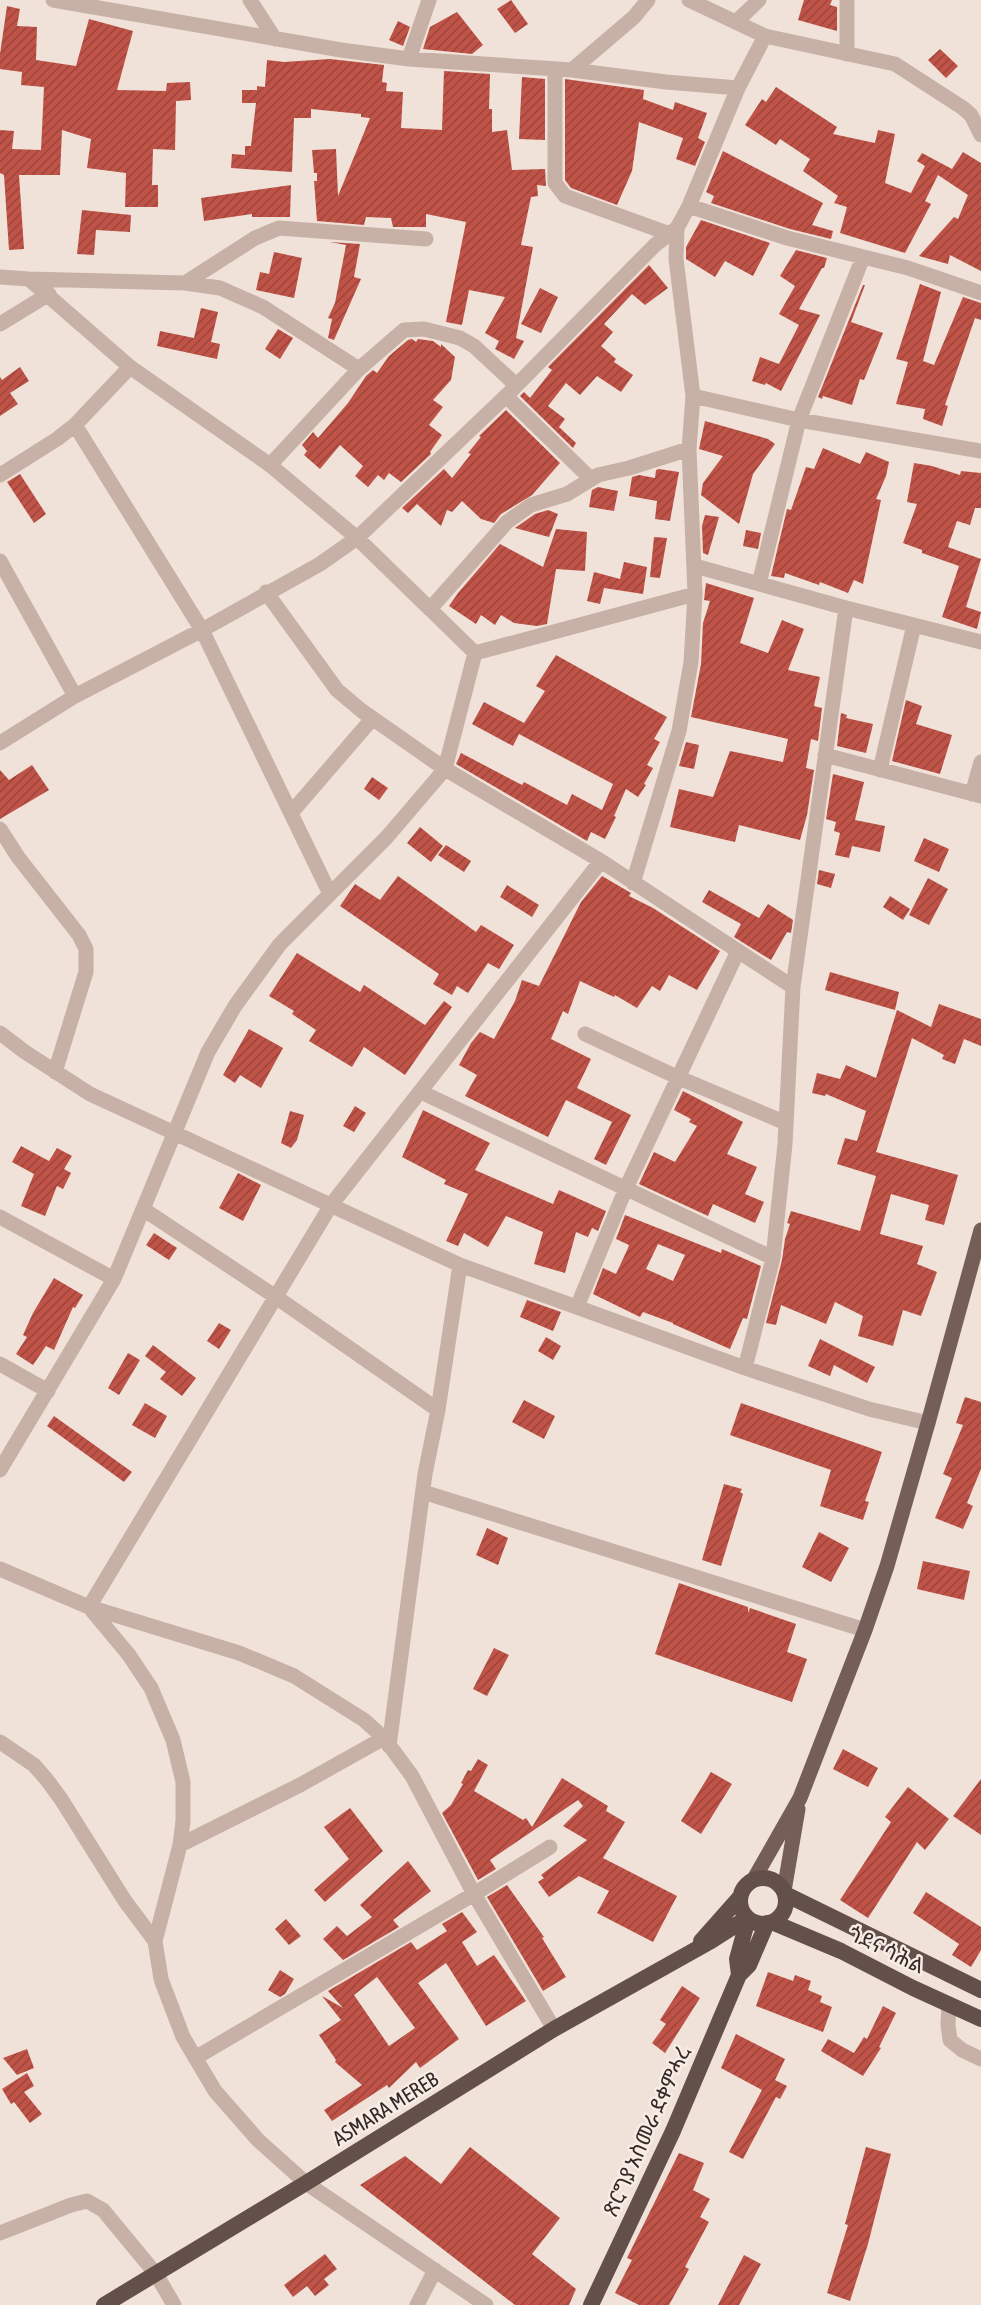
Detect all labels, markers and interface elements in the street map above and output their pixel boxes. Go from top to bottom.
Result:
street label: ጎደና ሳሕል [845,1920,929,1978]
street label: ጽርግያ አስመራ ደቀምሓረ [598,2043,694,2219]
street label: ASMARA MEREB [328,2066,442,2150]

